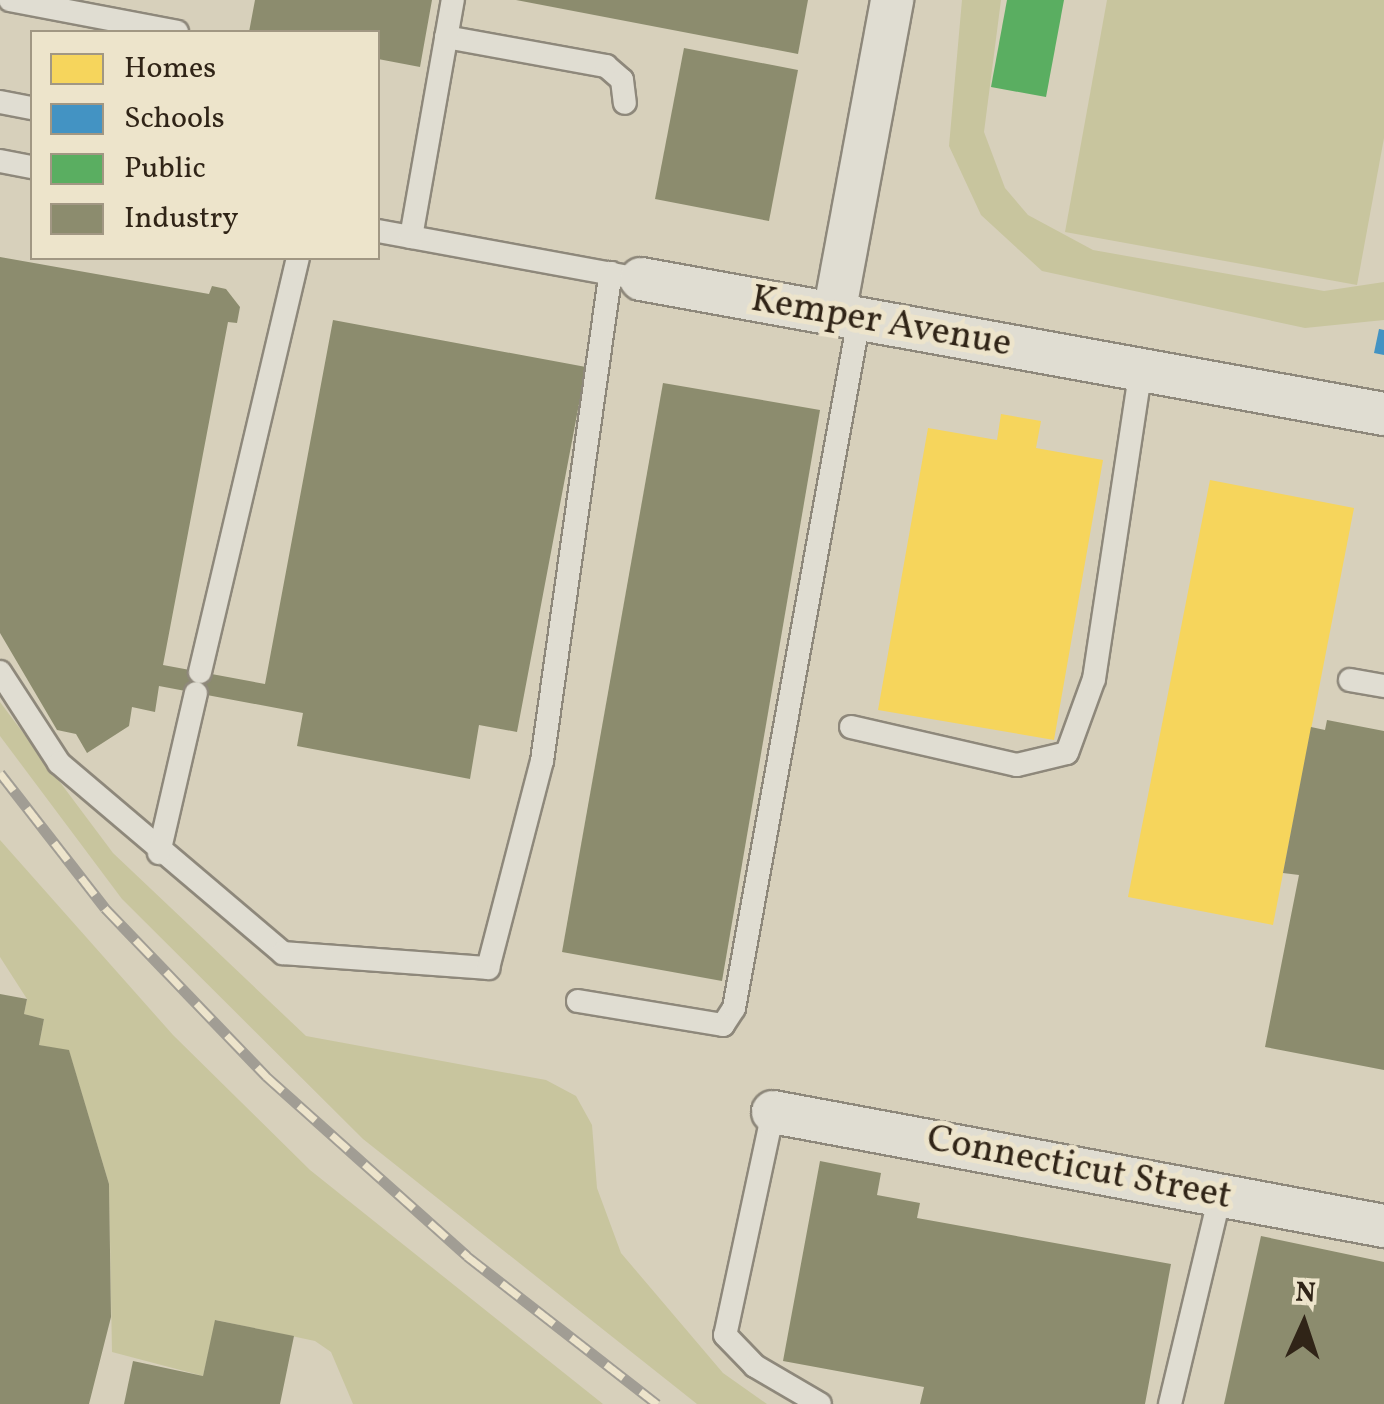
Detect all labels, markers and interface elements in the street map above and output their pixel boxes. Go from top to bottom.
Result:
legend [30,30,380,260]
text: Homes [124,48,216,90]
text: Schools [124,98,225,140]
text: Public [124,148,206,190]
text: Industry [124,198,239,240]
street label: Kemper Avenue [747,278,1015,368]
street label: Connecticut Street [923,1117,1235,1221]
north arrow [1254,1274,1354,1374]
text: N [1294,1274,1317,1314]

